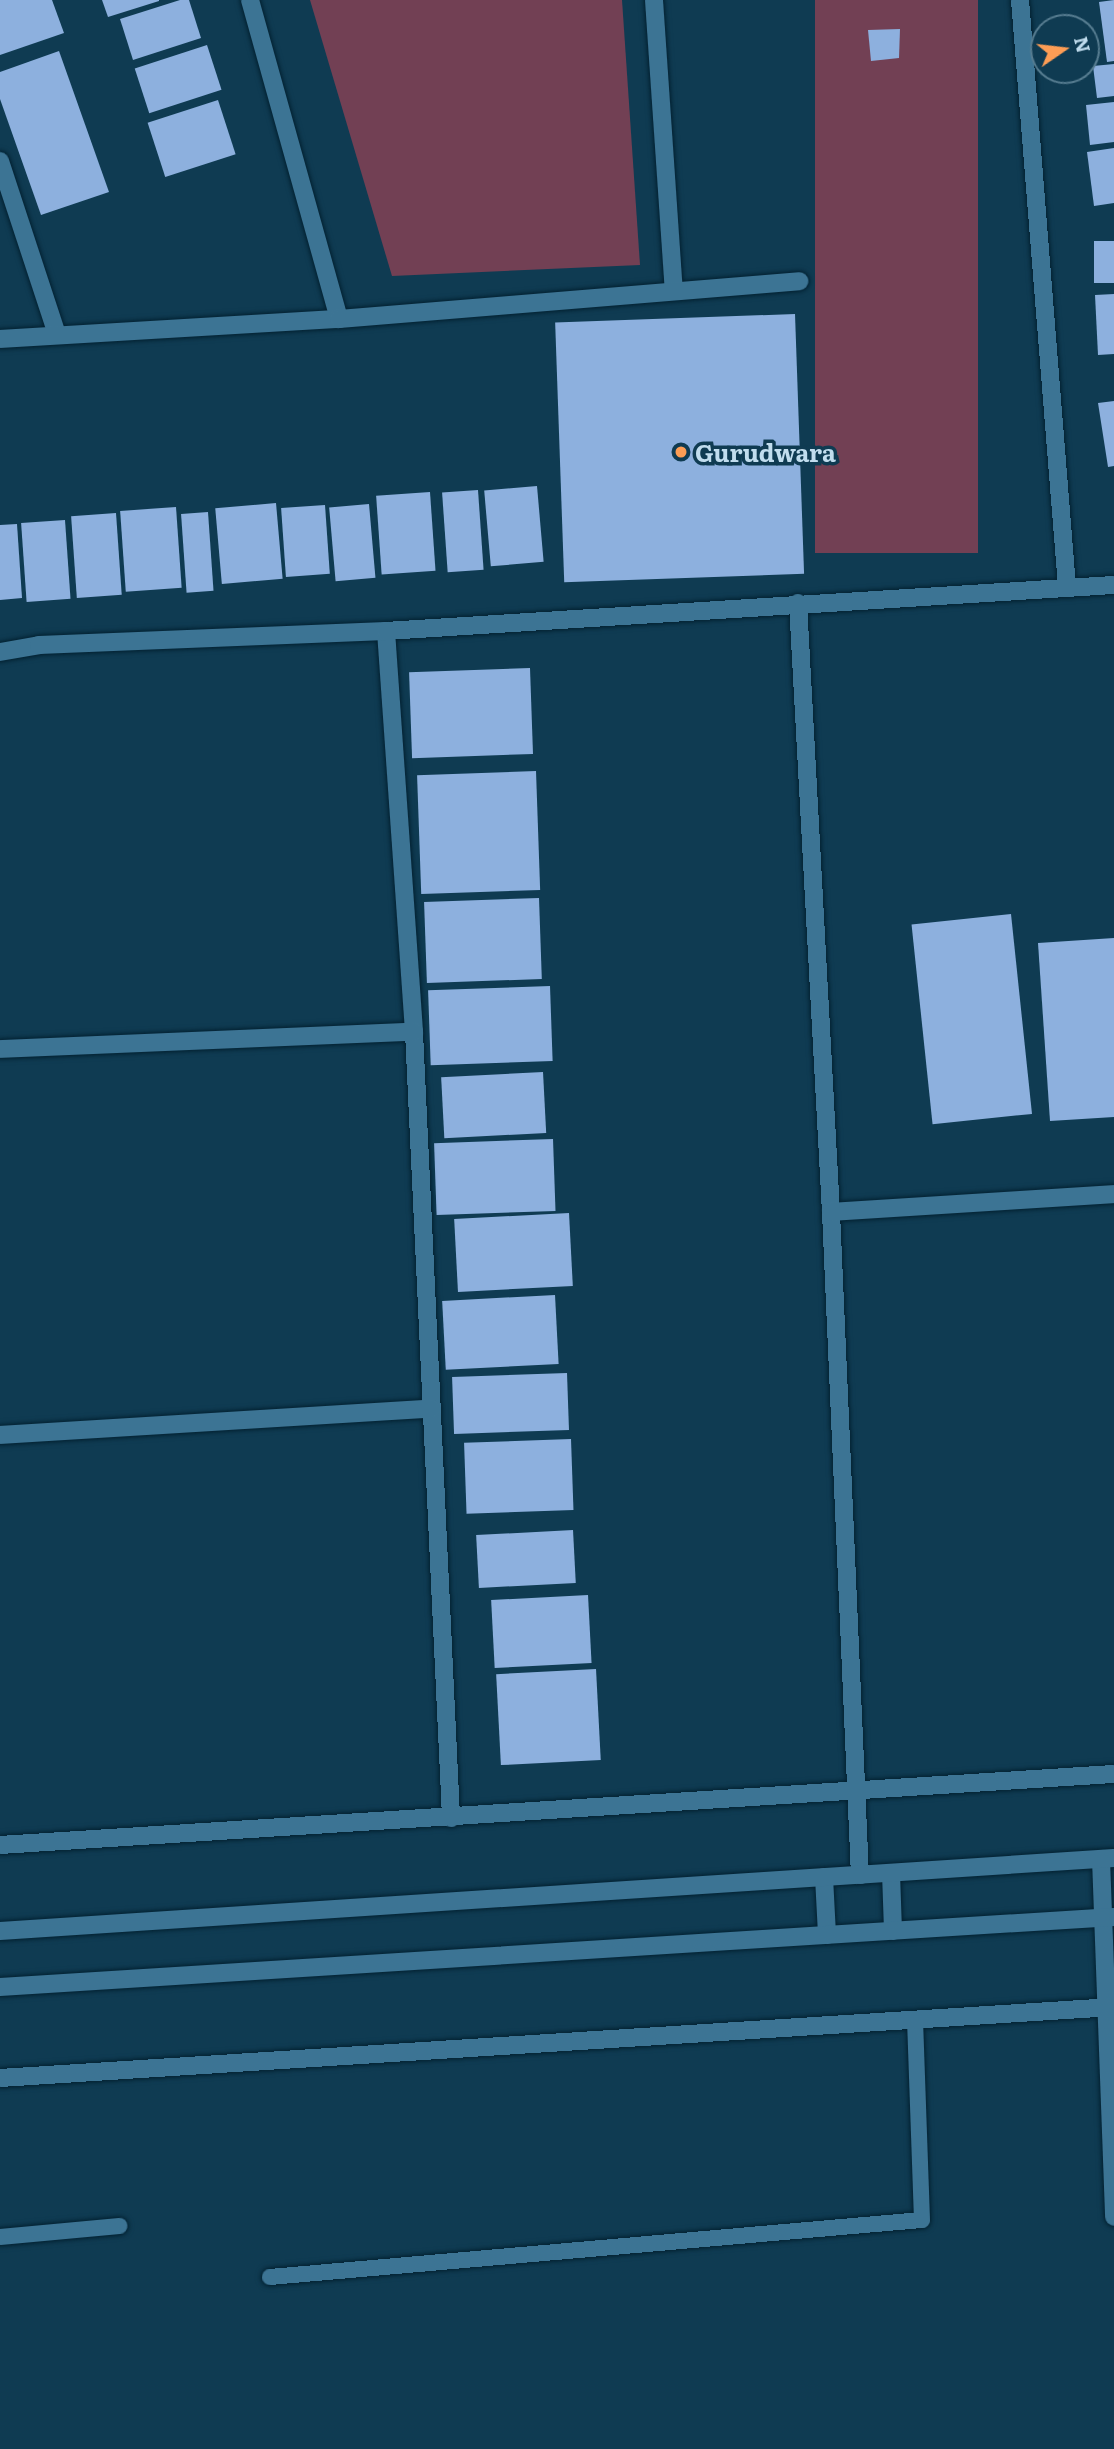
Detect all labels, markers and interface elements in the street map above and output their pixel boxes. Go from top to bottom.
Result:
north arrow [1030,14,1100,84]
text: N [1068,33,1099,56]
place label: Gurudwara [695,438,836,466]
marker: Gurudwara [673,444,689,460]

